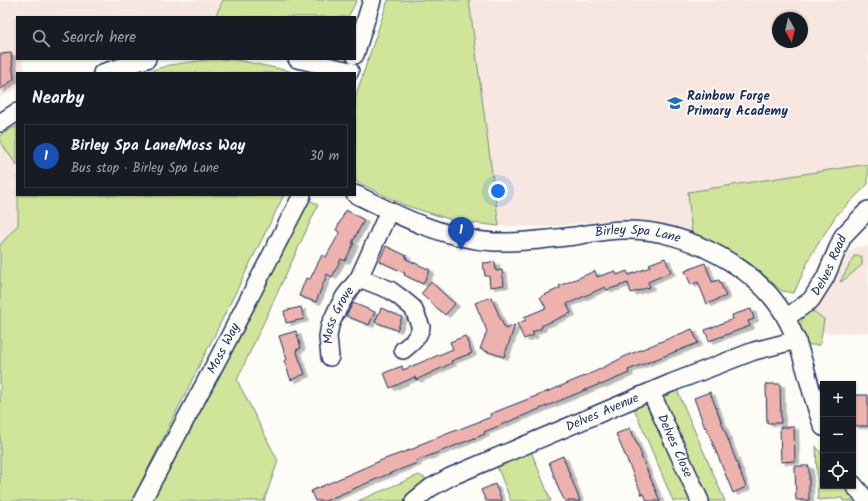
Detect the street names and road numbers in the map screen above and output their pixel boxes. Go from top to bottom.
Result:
street label: Birley Spa Lane [593,219,684,249]
street label: Delves Road [806,231,853,300]
street label: Moss Grove [317,282,360,345]
street label: Moss Way [201,318,246,378]
street label: Delves Avenue [562,387,642,437]
street label: Delves Close [652,411,699,481]

